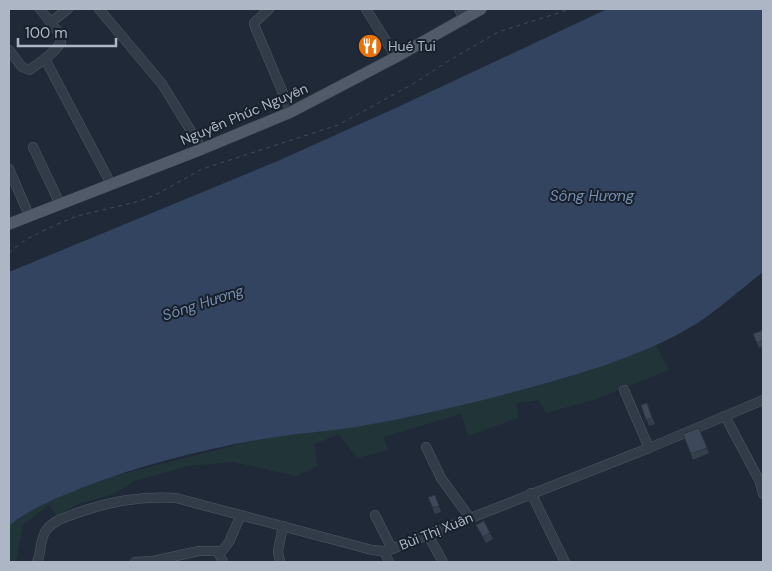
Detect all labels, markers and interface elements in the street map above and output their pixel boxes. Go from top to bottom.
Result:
scale bar [18,15,115,47]
text: 100 m [25,23,68,43]
restaurant icon: Hué Tui [357,33,383,59]
place label: Hué Tui [388,37,436,55]
street label: Nguyễn Phúc Nguyên [177,79,311,149]
water label: Sông Hương [550,186,635,206]
water label: Sông Hương [160,280,247,326]
street label: Bùi Thị Xuân [396,508,476,554]

